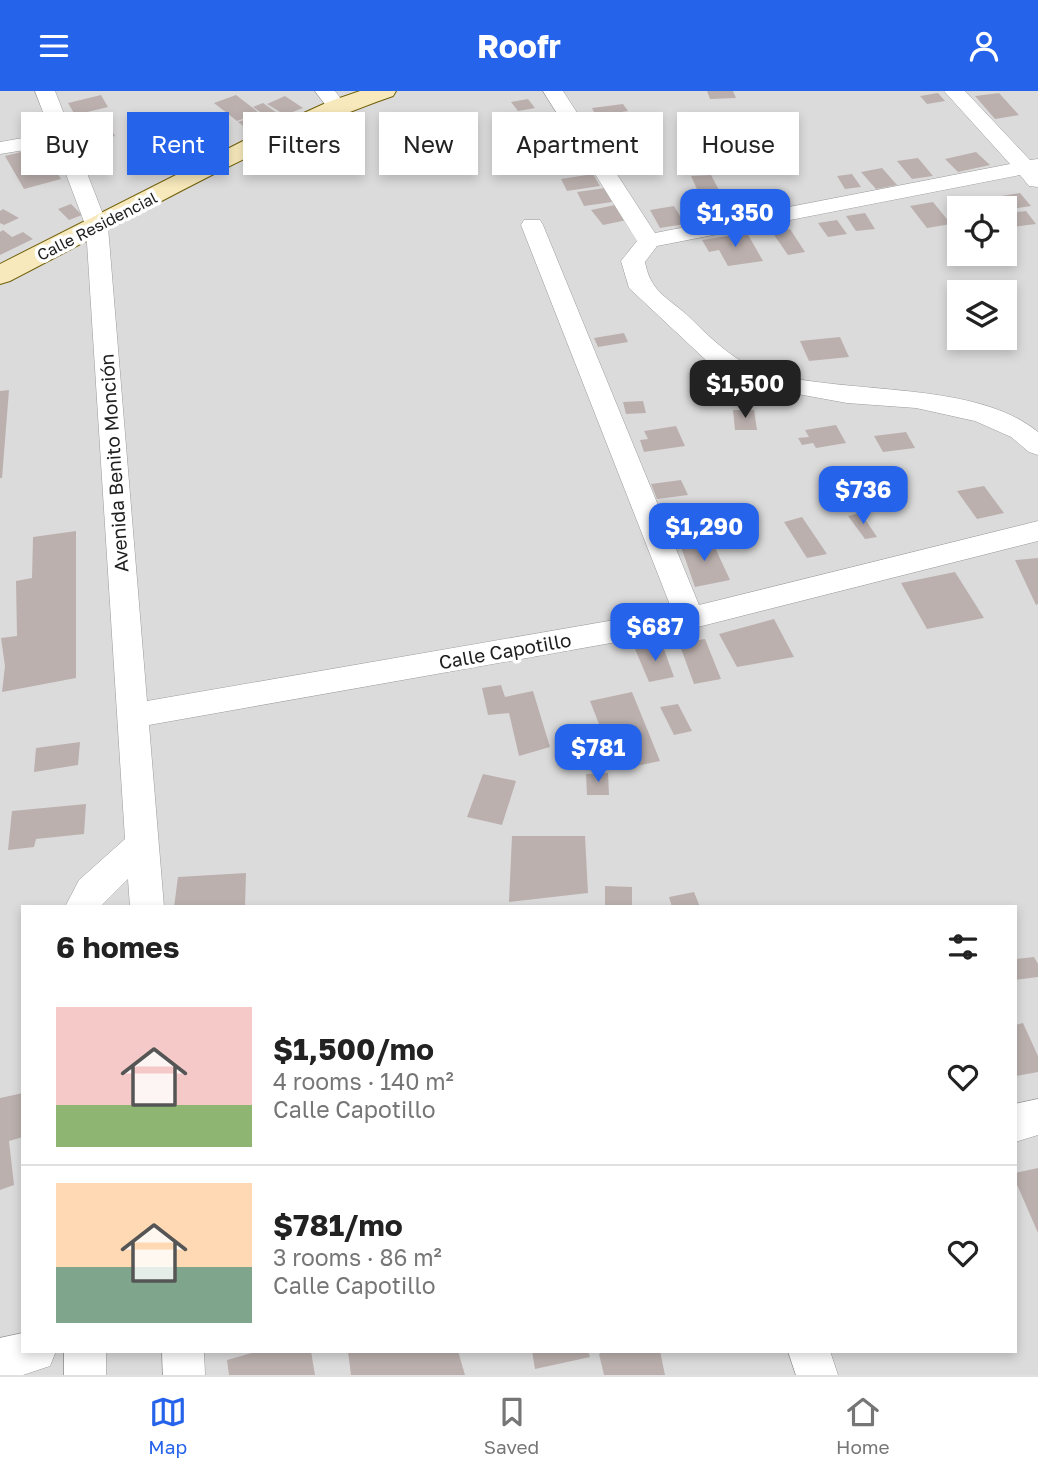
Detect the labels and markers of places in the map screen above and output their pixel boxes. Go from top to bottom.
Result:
pin: $1,350 [678,190,792,249]
pin: $1,500 [688,361,802,420]
pin: $736 [822,467,904,526]
pin: $1,290 [647,503,761,563]
pin: $687 [614,603,696,663]
pin: $781 [557,725,639,784]

